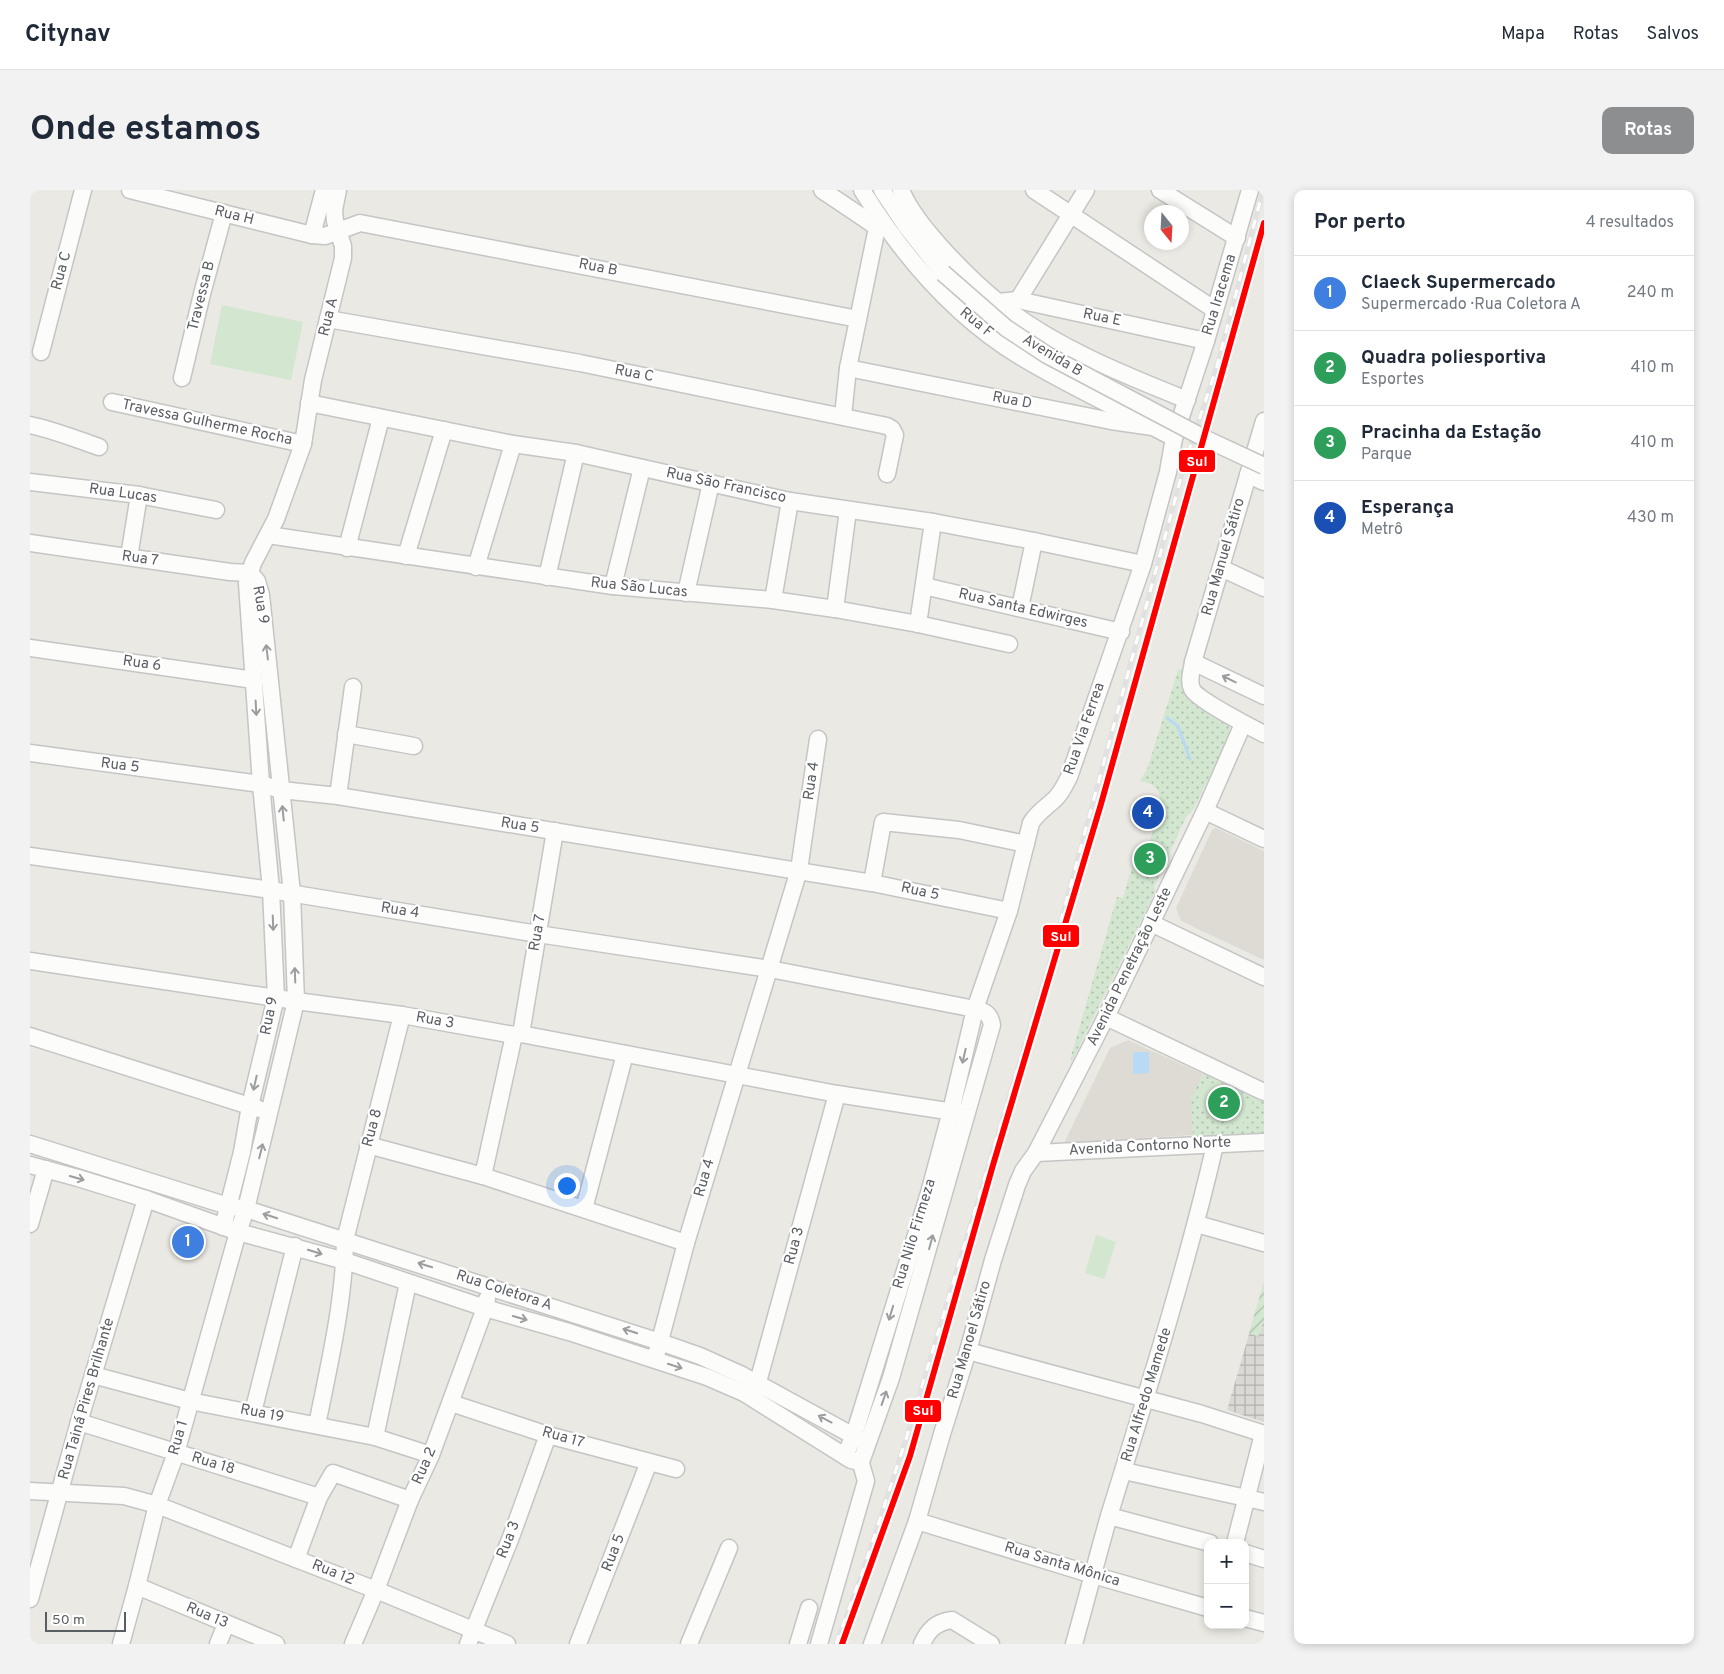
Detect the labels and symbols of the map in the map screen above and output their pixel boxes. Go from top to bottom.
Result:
street label: Rua H [212,202,256,230]
north arrow [1144,205,1189,250]
street label: Rua C [48,250,76,292]
street label: Rua Iracema [1199,252,1241,338]
street label: Rua B [577,255,619,281]
street label: Travessa B [184,259,220,333]
street label: Rua A [315,296,343,338]
street label: Rua F [955,304,997,342]
street label: Rua E [1081,305,1123,331]
street label: Avenida B [1018,331,1086,381]
street label: Rua C [613,361,655,387]
street label: Rua D [991,388,1033,414]
street label: Travessa Gulherme Rocha [120,396,294,450]
line badge: Sul [1178,449,1216,473]
text: Sul [1187,454,1207,471]
street label: Rua São Francisco [664,464,788,508]
street label: Rua Lucas [88,480,158,508]
street label: Rua Manuel Sátiro [1198,496,1250,618]
street label: Rua 7 [120,547,160,571]
street label: Rua São Lucas [590,573,688,603]
street label: Rua 9 [247,584,273,626]
street label: Rua Santa Edwirges [956,585,1090,633]
one-way arrow [262,644,272,660]
street label: Rua 6 [122,652,163,676]
one-way arrow [1221,674,1236,684]
street label: Rua Via Ferrea [1060,680,1110,778]
one-way arrow [251,700,260,716]
street label: Rua 5 [99,754,141,778]
street label: Rua 4 [800,760,824,802]
pin: 4 [1132,794,1164,832]
one-way arrow [278,806,288,822]
street label: Rua 5 [499,814,541,838]
pin: 3 [1134,840,1166,878]
street label: Rua 5 [899,879,941,905]
street label: Avenida Penetração Leste [1083,884,1177,1050]
street label: Rua 4 [379,899,421,923]
street label: Rua 7 [525,913,551,953]
one-way arrow [268,914,277,930]
line badge: Sul [1042,924,1080,948]
text: Sul [1051,929,1071,946]
one-way arrow [291,967,300,983]
street label: Rua 9 [257,995,283,1037]
street label: Rua 3 [414,1008,456,1034]
one-way arrow [959,1047,968,1063]
one-way arrow [250,1074,259,1090]
pin: 2 [1208,1084,1240,1122]
street label: Rua 8 [359,1107,387,1149]
street label: Avenida Contorno Norte [1068,1133,1232,1161]
one-way arrow [257,1144,266,1160]
street label: Rua 4 [690,1157,720,1199]
one-way arrow [69,1173,85,1183]
your location [554,1173,580,1199]
street label: Rua Nilo Firmeza [889,1177,941,1291]
one-way arrow [262,1211,278,1221]
pin: 1 [172,1223,204,1261]
street label: Rua 3 [781,1225,809,1267]
one-way arrow [927,1235,936,1251]
one-way arrow [307,1248,323,1258]
one-way arrow [417,1260,433,1270]
street label: Rua Coletora A [453,1267,555,1315]
street label: Rua Manoel Sátiro [944,1279,996,1401]
one-way arrow [886,1305,896,1321]
one-way arrow [512,1314,528,1323]
street label: Rua Tainá Pires Brilhante [55,1316,119,1482]
street label: Rua Alfredo Mamede [1117,1325,1177,1465]
one-way arrow [622,1326,638,1336]
one-way arrow [667,1362,683,1371]
one-way arrow [880,1391,889,1406]
line badge: Sul [904,1399,942,1423]
street label: Rua 19 [238,1400,286,1428]
text: Sul [913,1403,933,1420]
one-way arrow [818,1414,833,1424]
street label: Rua 1 [165,1418,193,1458]
street label: Rua 17 [540,1423,586,1453]
street label: Rua 2 [408,1444,442,1488]
street label: Rua 18 [189,1448,237,1480]
street label: Rua 3 [493,1519,525,1561]
street label: Rua 5 [598,1531,630,1575]
street label: Rua Santa Mônica [1002,1538,1122,1592]
street label: Rua 12 [309,1556,357,1590]
street label: Rua 13 [183,1599,231,1633]
scale bar [45,1609,126,1632]

